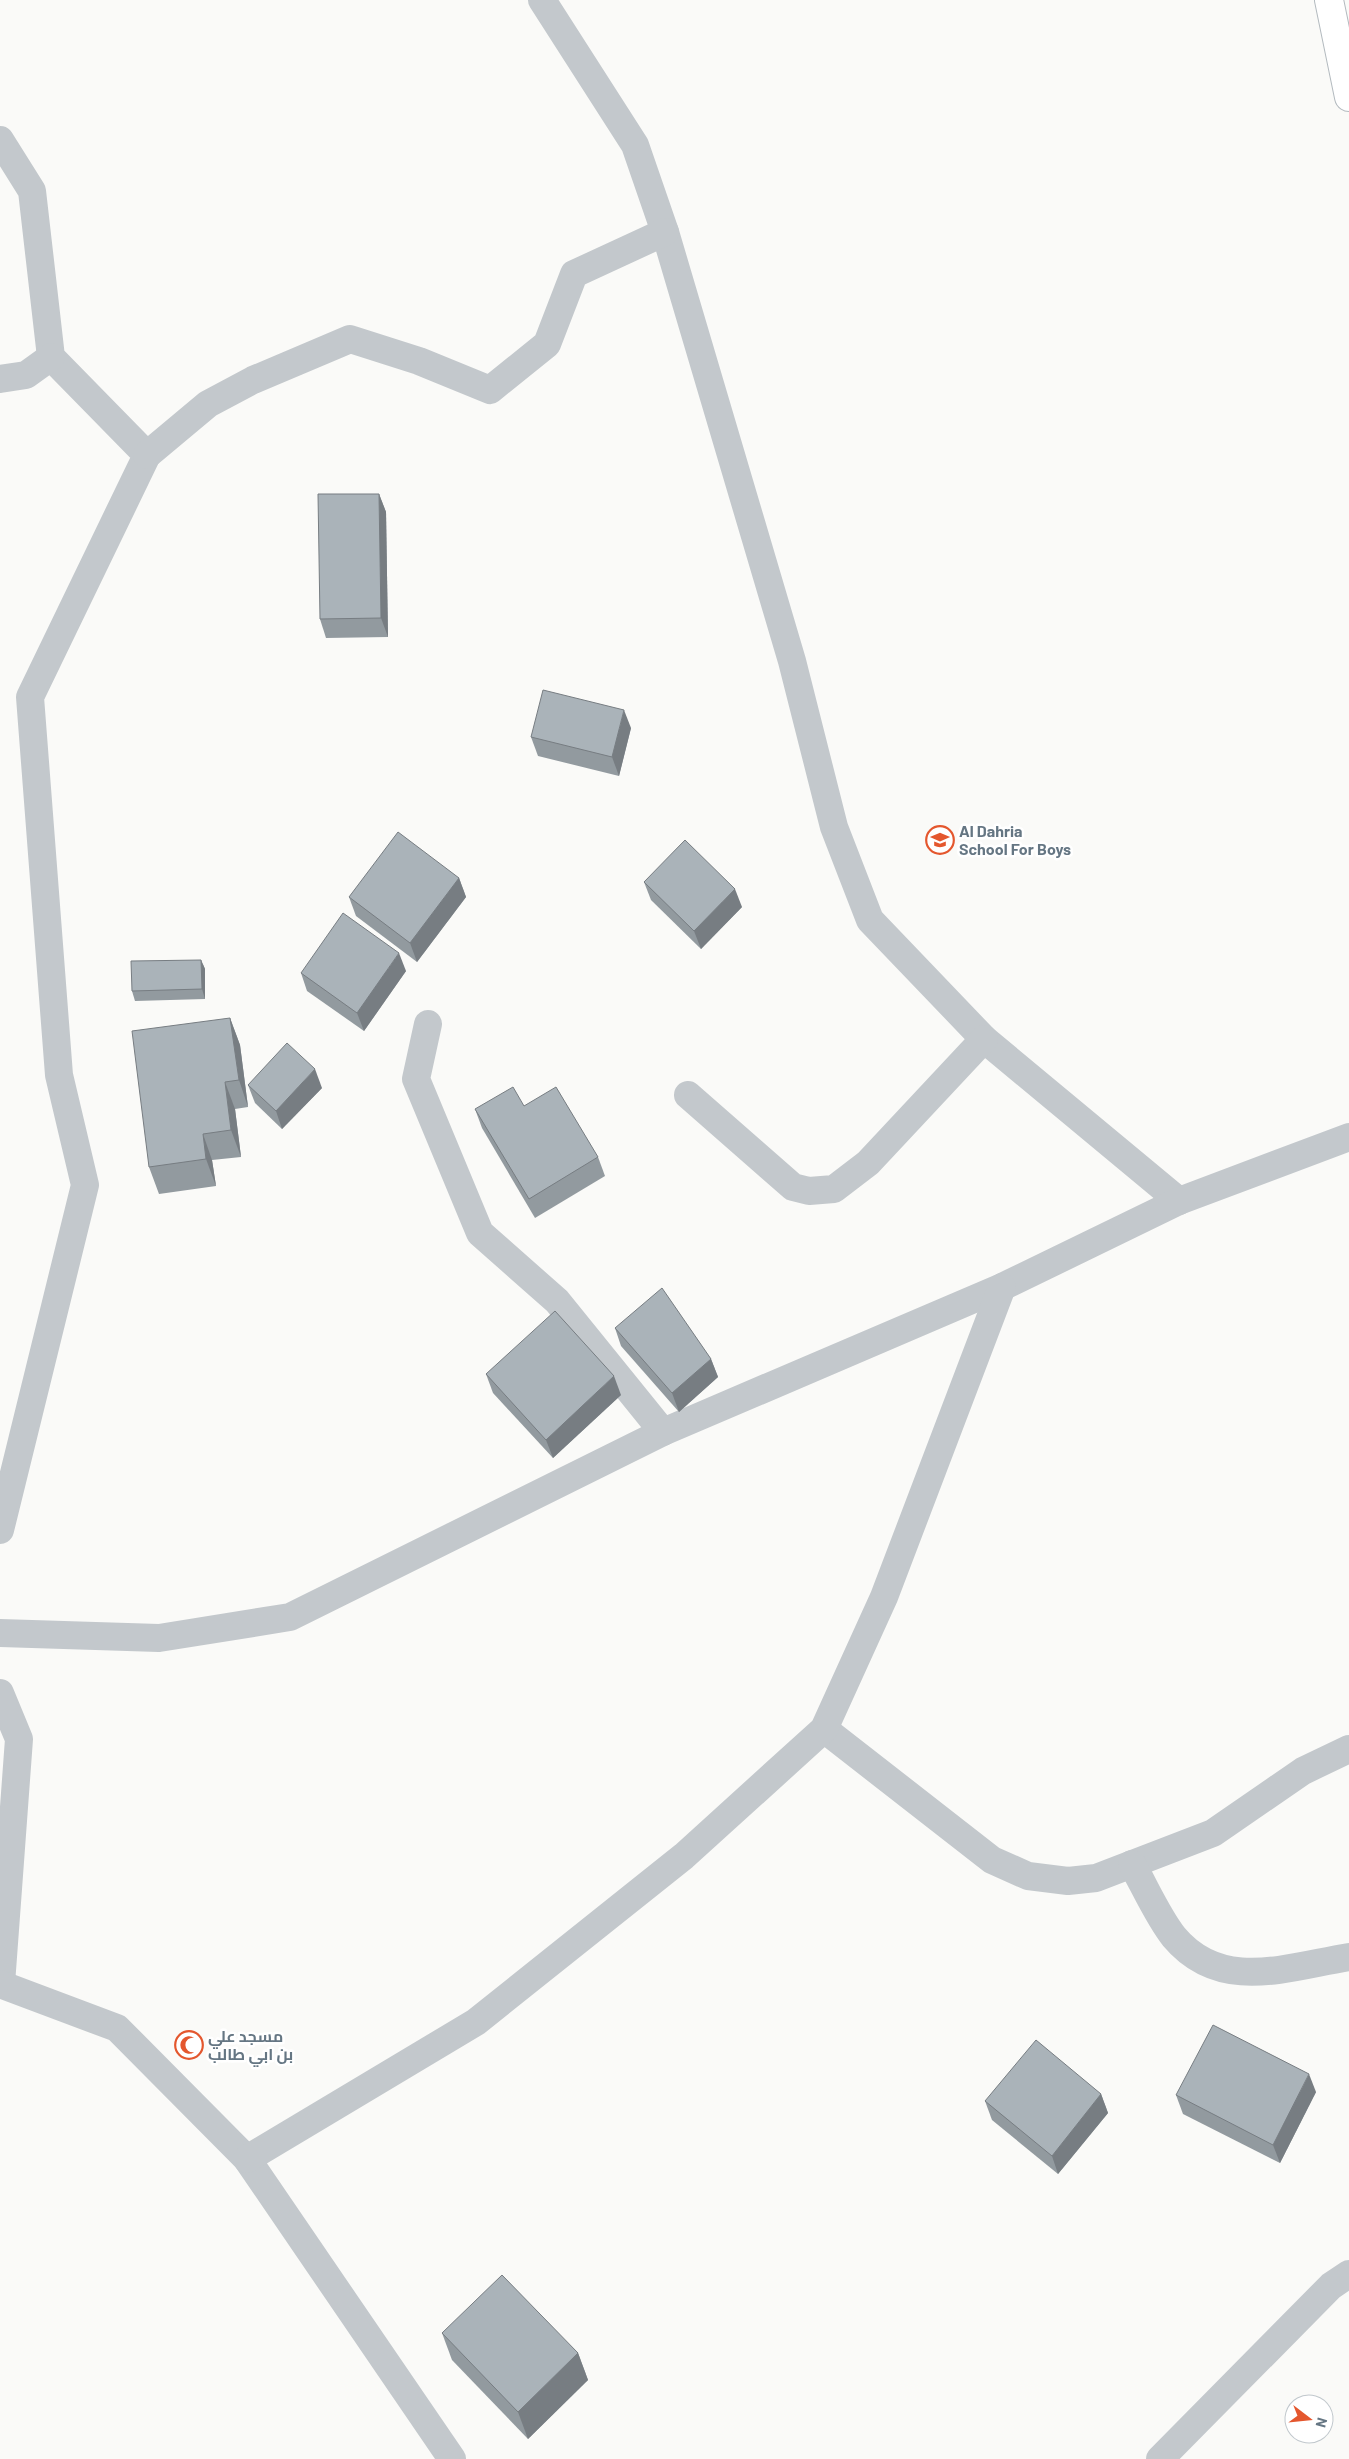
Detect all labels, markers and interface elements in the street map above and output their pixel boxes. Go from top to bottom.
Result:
place label: Al Dahria School For Boys [959,821,1071,858]
school or university icon: Al Dahria School For Boys [925,825,955,855]
place label: مسجد علي بن ابي طالب [208,2026,293,2067]
mosque icon: مسجد علي بن ابي طالب [174,2030,204,2060]
north arrow [1284,2394,1334,2444]
text: N [1313,2416,1331,2430]

